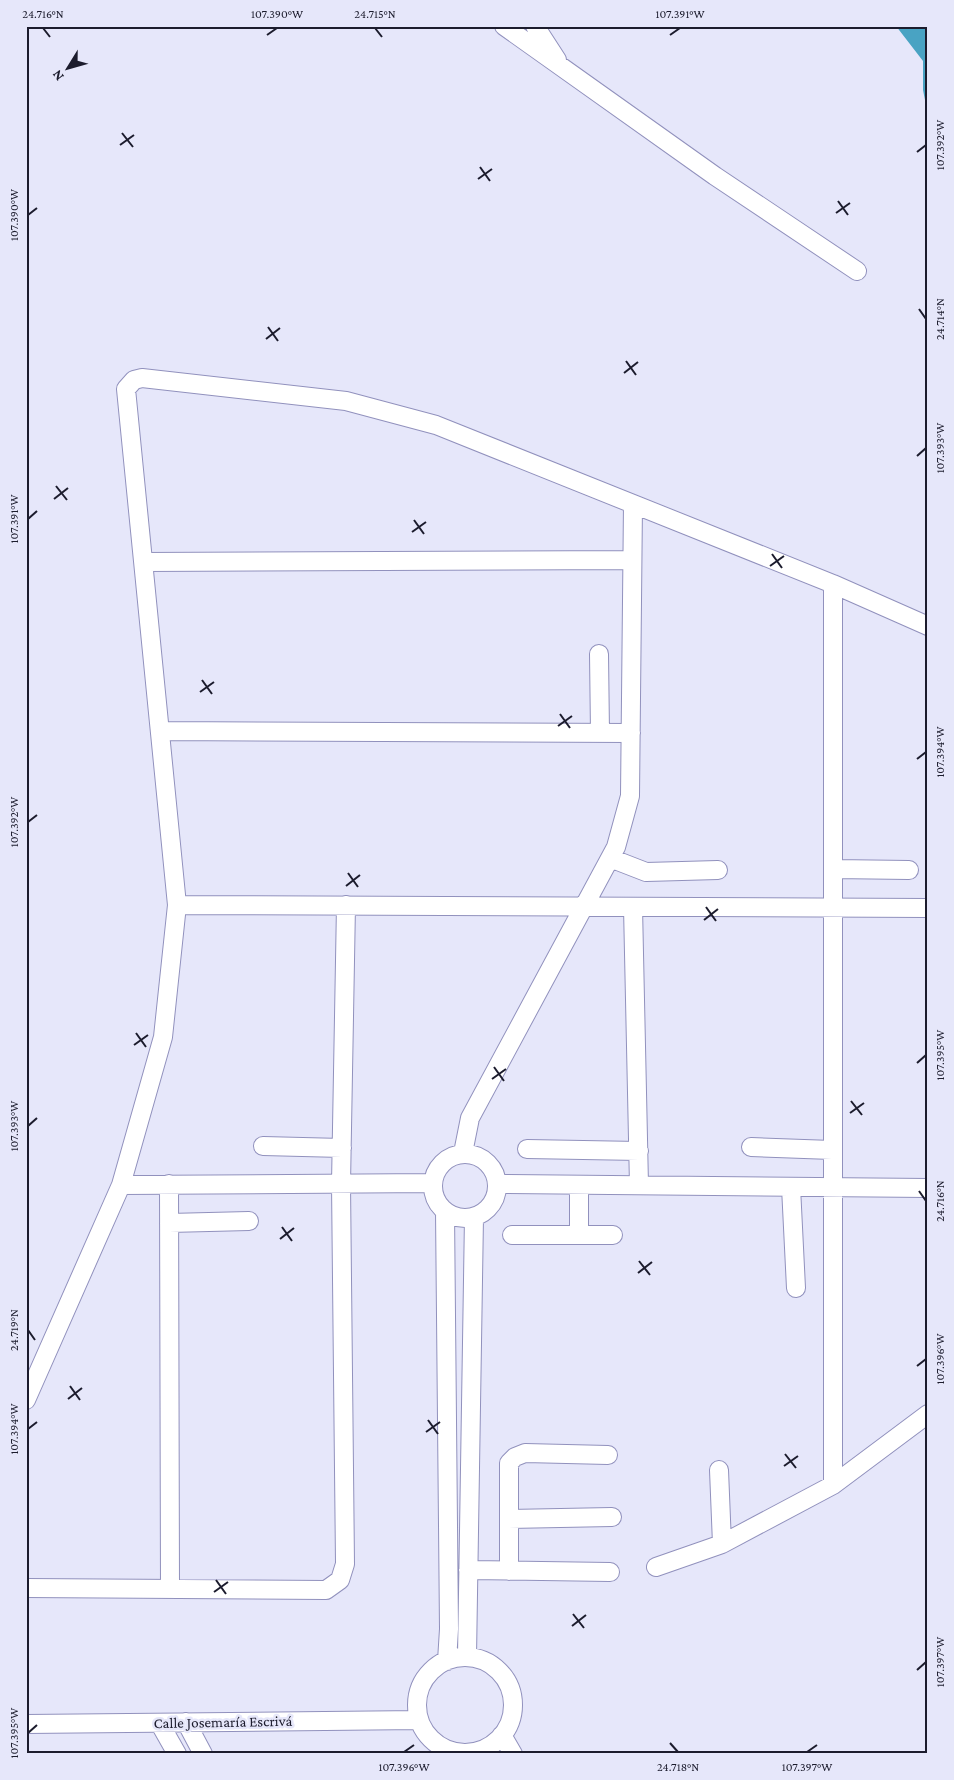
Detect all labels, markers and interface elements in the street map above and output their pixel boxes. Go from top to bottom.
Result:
text: 24.716°N [22,7,64,21]
text: 107.390°W [251,7,303,21]
text: 24.715°N [354,7,396,21]
text: 107.391°W [655,7,705,21]
north arrow [42,42,92,92]
text: N [48,67,67,84]
text: 107.392°W [933,120,947,170]
text: 107.390°W [7,189,21,241]
text: 24.714°N [933,298,947,340]
text: 107.393°W [933,423,947,473]
text: 107.391°W [7,494,21,544]
text: 107.394°W [933,726,947,778]
text: 107.392°W [7,797,21,847]
text: 107.395°W [933,1030,947,1080]
text: 107.393°W [7,1101,21,1151]
text: 24.716°N [933,1180,947,1222]
text: 24.719°N [7,1309,21,1351]
text: 107.396°W [933,1334,947,1384]
text: 107.394°W [7,1403,21,1455]
text: 107.397°W [933,1637,947,1687]
text: 107.395°W [7,1708,21,1758]
street label: Calle Josemaría Escrivá [154,1713,293,1732]
text: 107.396°W [379,1760,429,1774]
text: 24.718°N [657,1760,699,1774]
text: 107.397°W [782,1760,832,1774]

